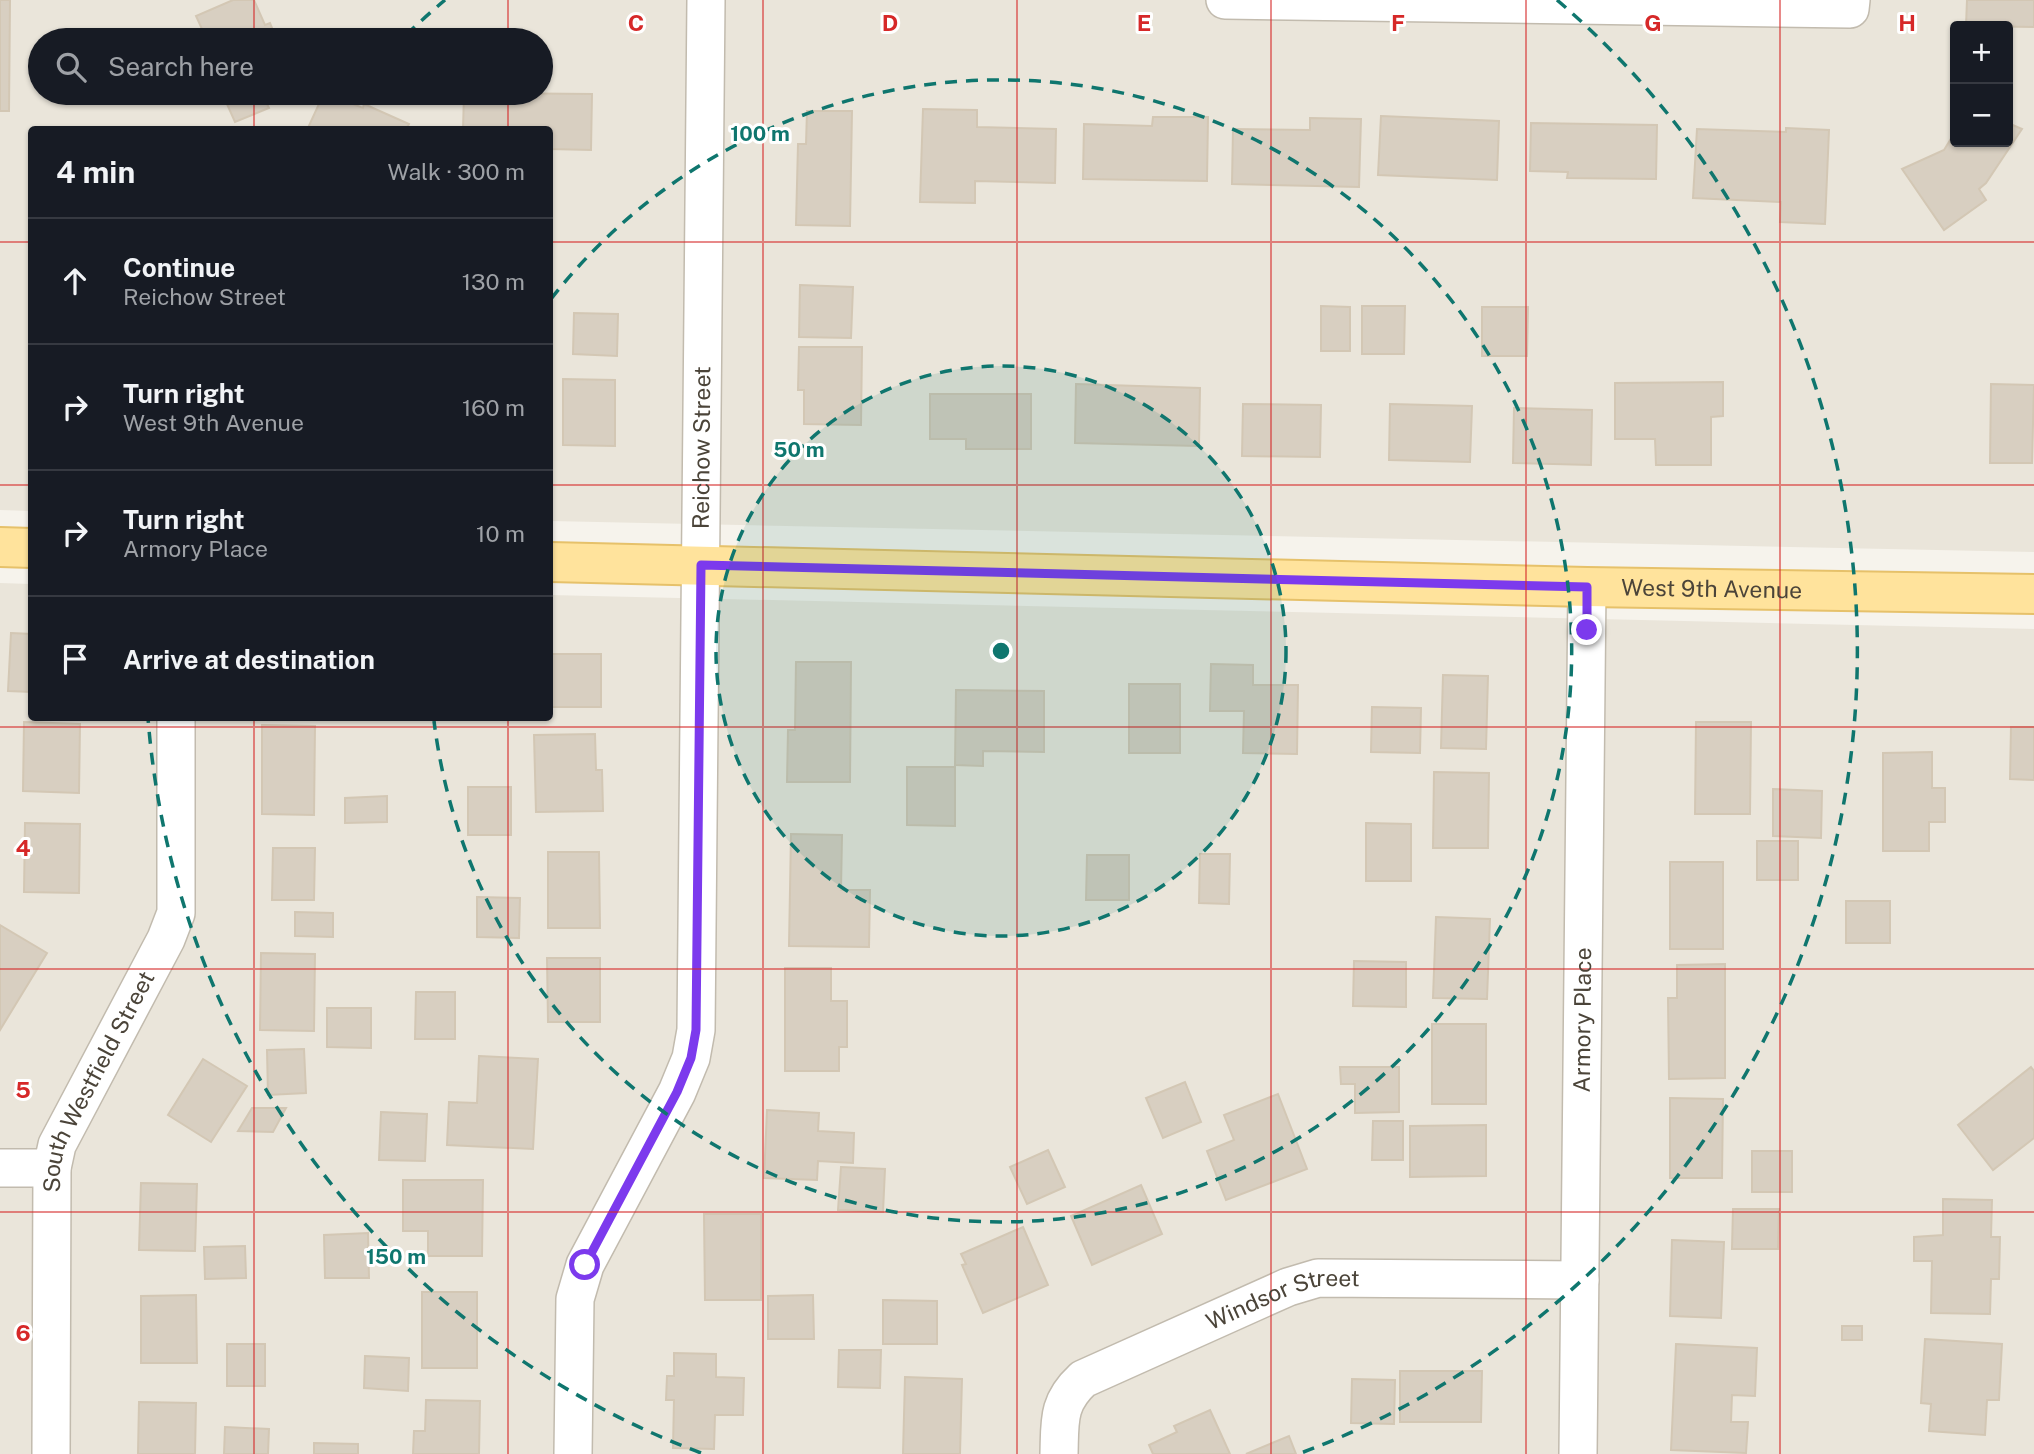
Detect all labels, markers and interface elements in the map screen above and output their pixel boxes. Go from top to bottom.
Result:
text: C [628,9,644,36]
text: D [882,9,898,36]
text: E [1137,9,1151,36]
text: F [1391,9,1405,36]
text: G [1644,9,1662,36]
text: H [1898,9,1916,36]
map controls [1950,21,2013,147]
button: + [1950,21,2013,84]
search box [28,28,553,105]
icon: search [52,48,90,86]
text: Search here [108,51,254,82]
button: − [1950,84,2013,147]
text: 100 m [730,121,790,146]
text: 4 min [56,154,135,190]
text: Walk · 300 m [387,158,525,185]
text: Continue [123,252,235,283]
icon: ahead [56,262,94,300]
text: 130 m [462,268,525,295]
text: Reichow Street [123,283,286,310]
street label: Reichow Street [687,366,715,529]
text: Turn right [123,378,245,409]
icon: right [56,388,94,426]
text: 160 m [462,394,525,421]
text: West 9th Avenue [123,409,304,436]
text: 50 m [773,437,825,462]
text: Turn right [123,504,245,535]
icon: right [56,514,94,552]
text: 10 m [476,520,525,547]
text: Armory Place [123,535,268,562]
street label: West 9th Avenue [1621,574,1802,603]
route end [1571,614,1602,645]
centre of rings [989,639,1013,663]
icon: arrive [56,640,94,678]
text: Arrive at destination [123,644,375,675]
text: 4 [15,834,31,861]
street label: Armory Place [1568,947,1596,1093]
street label: South Westfield Street [38,966,160,1192]
text: 5 [15,1076,31,1103]
text: 150 m [366,1244,426,1269]
route start [569,1249,600,1280]
street label: Windsor Street [1202,1264,1360,1335]
text: 6 [15,1319,31,1346]

